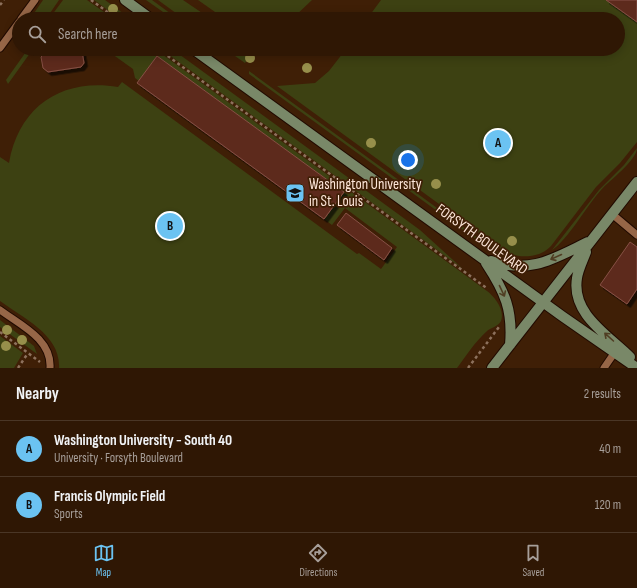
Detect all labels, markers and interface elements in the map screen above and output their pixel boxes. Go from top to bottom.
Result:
search box [12,12,625,56]
icon: search [26,23,48,45]
text: Search here [58,25,118,44]
pin: A [485,128,511,158]
your location [398,150,418,170]
place label: Washington University in St. Louis [309,175,422,211]
school or university icon: Washington University in St. Louis [284,182,306,204]
street label: FORSYTH BOULEVARD [432,200,531,279]
pin: B [157,211,183,241]
one-way arrow [550,254,562,262]
one-way arrow [499,285,506,297]
one-way arrow [604,332,614,342]
text: Nearby [16,384,59,404]
text: 2 results [584,386,621,402]
text: Washington University - South 40 [54,431,232,450]
text: A [26,441,32,457]
text: 40 m [599,441,621,457]
text: University · Forsyth Boulevard [54,450,183,466]
text: Francis Olympic Field [54,487,165,506]
text: B [26,497,32,513]
text: 120 m [595,497,621,513]
text: Sports [54,506,83,522]
tab: Map [93,542,115,579]
tab: Directions [300,542,337,579]
tab: Saved [522,542,544,579]

